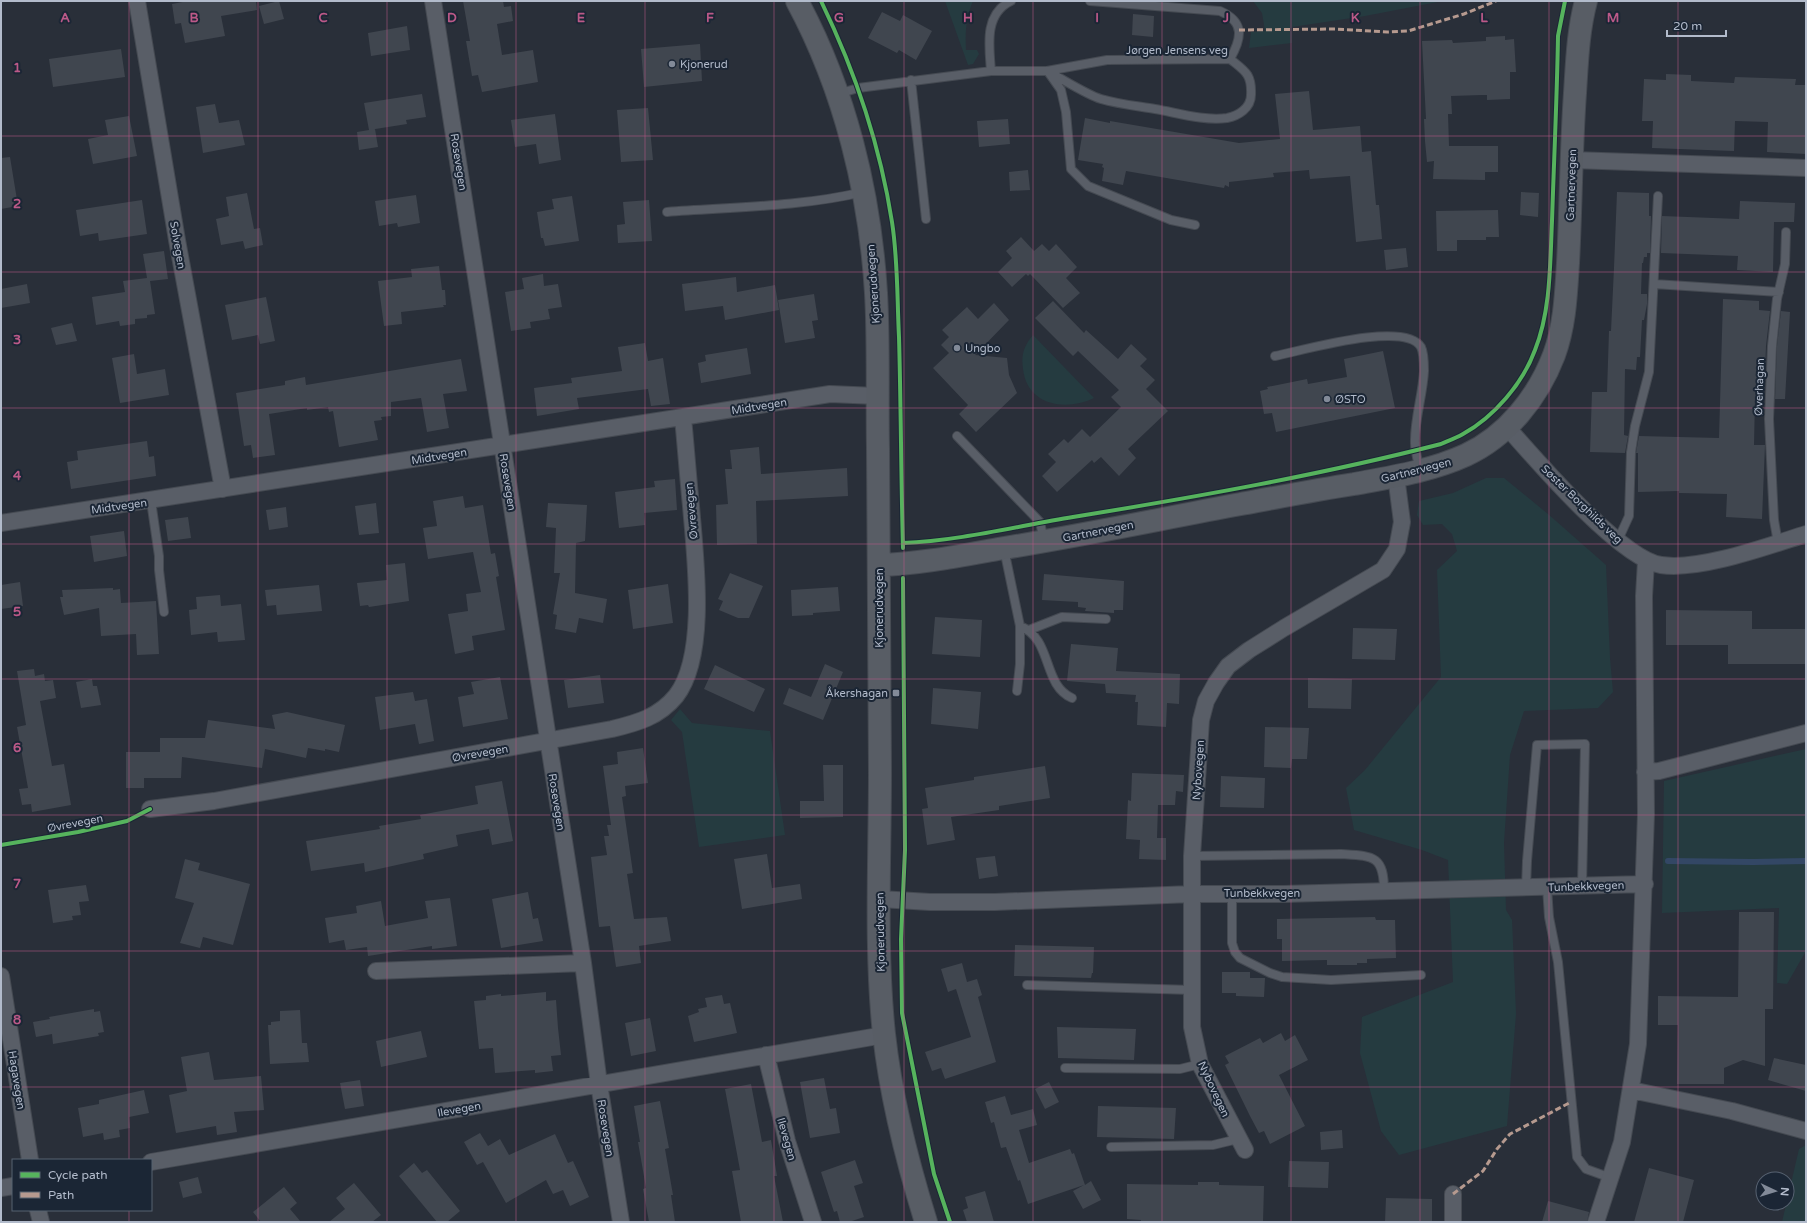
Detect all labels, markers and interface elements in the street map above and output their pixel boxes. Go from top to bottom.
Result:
text: A [60,10,70,26]
text: B [189,10,199,26]
text: C [318,10,328,26]
text: D [447,10,457,26]
text: E [577,10,585,26]
text: F [706,10,714,26]
text: G [834,10,844,26]
text: H [963,10,973,26]
text: I [1095,10,1099,26]
text: J [1222,10,1229,26]
text: K [1351,10,1360,26]
text: L [1480,10,1488,26]
text: M [1607,10,1619,26]
scale bar [1667,12,1726,38]
text: 20 m [1673,19,1702,33]
street label: Jørgen Jensens veg [1126,44,1228,57]
place label: Kjonerud [680,58,728,71]
marker: Kjonerud [667,59,677,69]
text: 1 [13,60,21,76]
street label: Rosevegen [448,133,469,192]
street label: Gartnervegen [1564,149,1579,221]
text: 2 [13,196,21,212]
street label: Solvegen [167,220,188,270]
street label: Kjonerudvegen [864,244,883,324]
text: 3 [13,332,21,348]
place label: Ungbo [965,342,1001,355]
marker: Ungbo [952,343,962,353]
street label: Øverhagan [1752,358,1767,416]
place label: ØSTO [1335,393,1366,406]
marker: ØSTO [1322,394,1332,404]
street label: Midtvegen [730,396,788,417]
street label: Midtvegen [410,446,468,467]
street label: Rosevegen [497,453,518,512]
street label: Gartnervegen [1380,455,1453,485]
street label: Søster Borghilds veg [1538,462,1625,546]
text: 4 [13,468,22,484]
street label: Øvrevegen [683,482,700,540]
street label: Midtvegen [90,496,148,517]
street label: Gartnervegen [1062,518,1135,545]
street label: Kjonerudvegen [873,568,886,648]
text: 5 [13,604,21,620]
place label: Åkershagan [826,686,888,700]
marker: Åkershagan [891,688,901,698]
text: 6 [13,740,21,756]
street label: Nybovegen [1190,740,1207,800]
street label: Øvrevegen [451,742,509,765]
street label: Rosevegen [546,773,567,832]
street label: Øvrevegen [46,812,104,835]
text: 7 [13,876,21,892]
street label: Tunbekkvegen [1548,879,1624,894]
street label: Tunbekkvegen [1224,887,1300,900]
street label: Kjonerudvegen [873,892,888,972]
text: 8 [13,1012,21,1028]
street label: Hagavegen [5,1050,28,1110]
street label: Nybovegen [1195,1059,1232,1119]
street label: Ilevegen [436,1099,482,1120]
street label: Rosevegen [595,1099,616,1158]
street label: Ilevegen [774,1116,799,1162]
legend [12,1159,152,1211]
text: Cycle path [48,1168,107,1182]
north arrow [1755,1171,1795,1211]
text: N [1778,1187,1791,1197]
text: Path [48,1188,74,1202]

